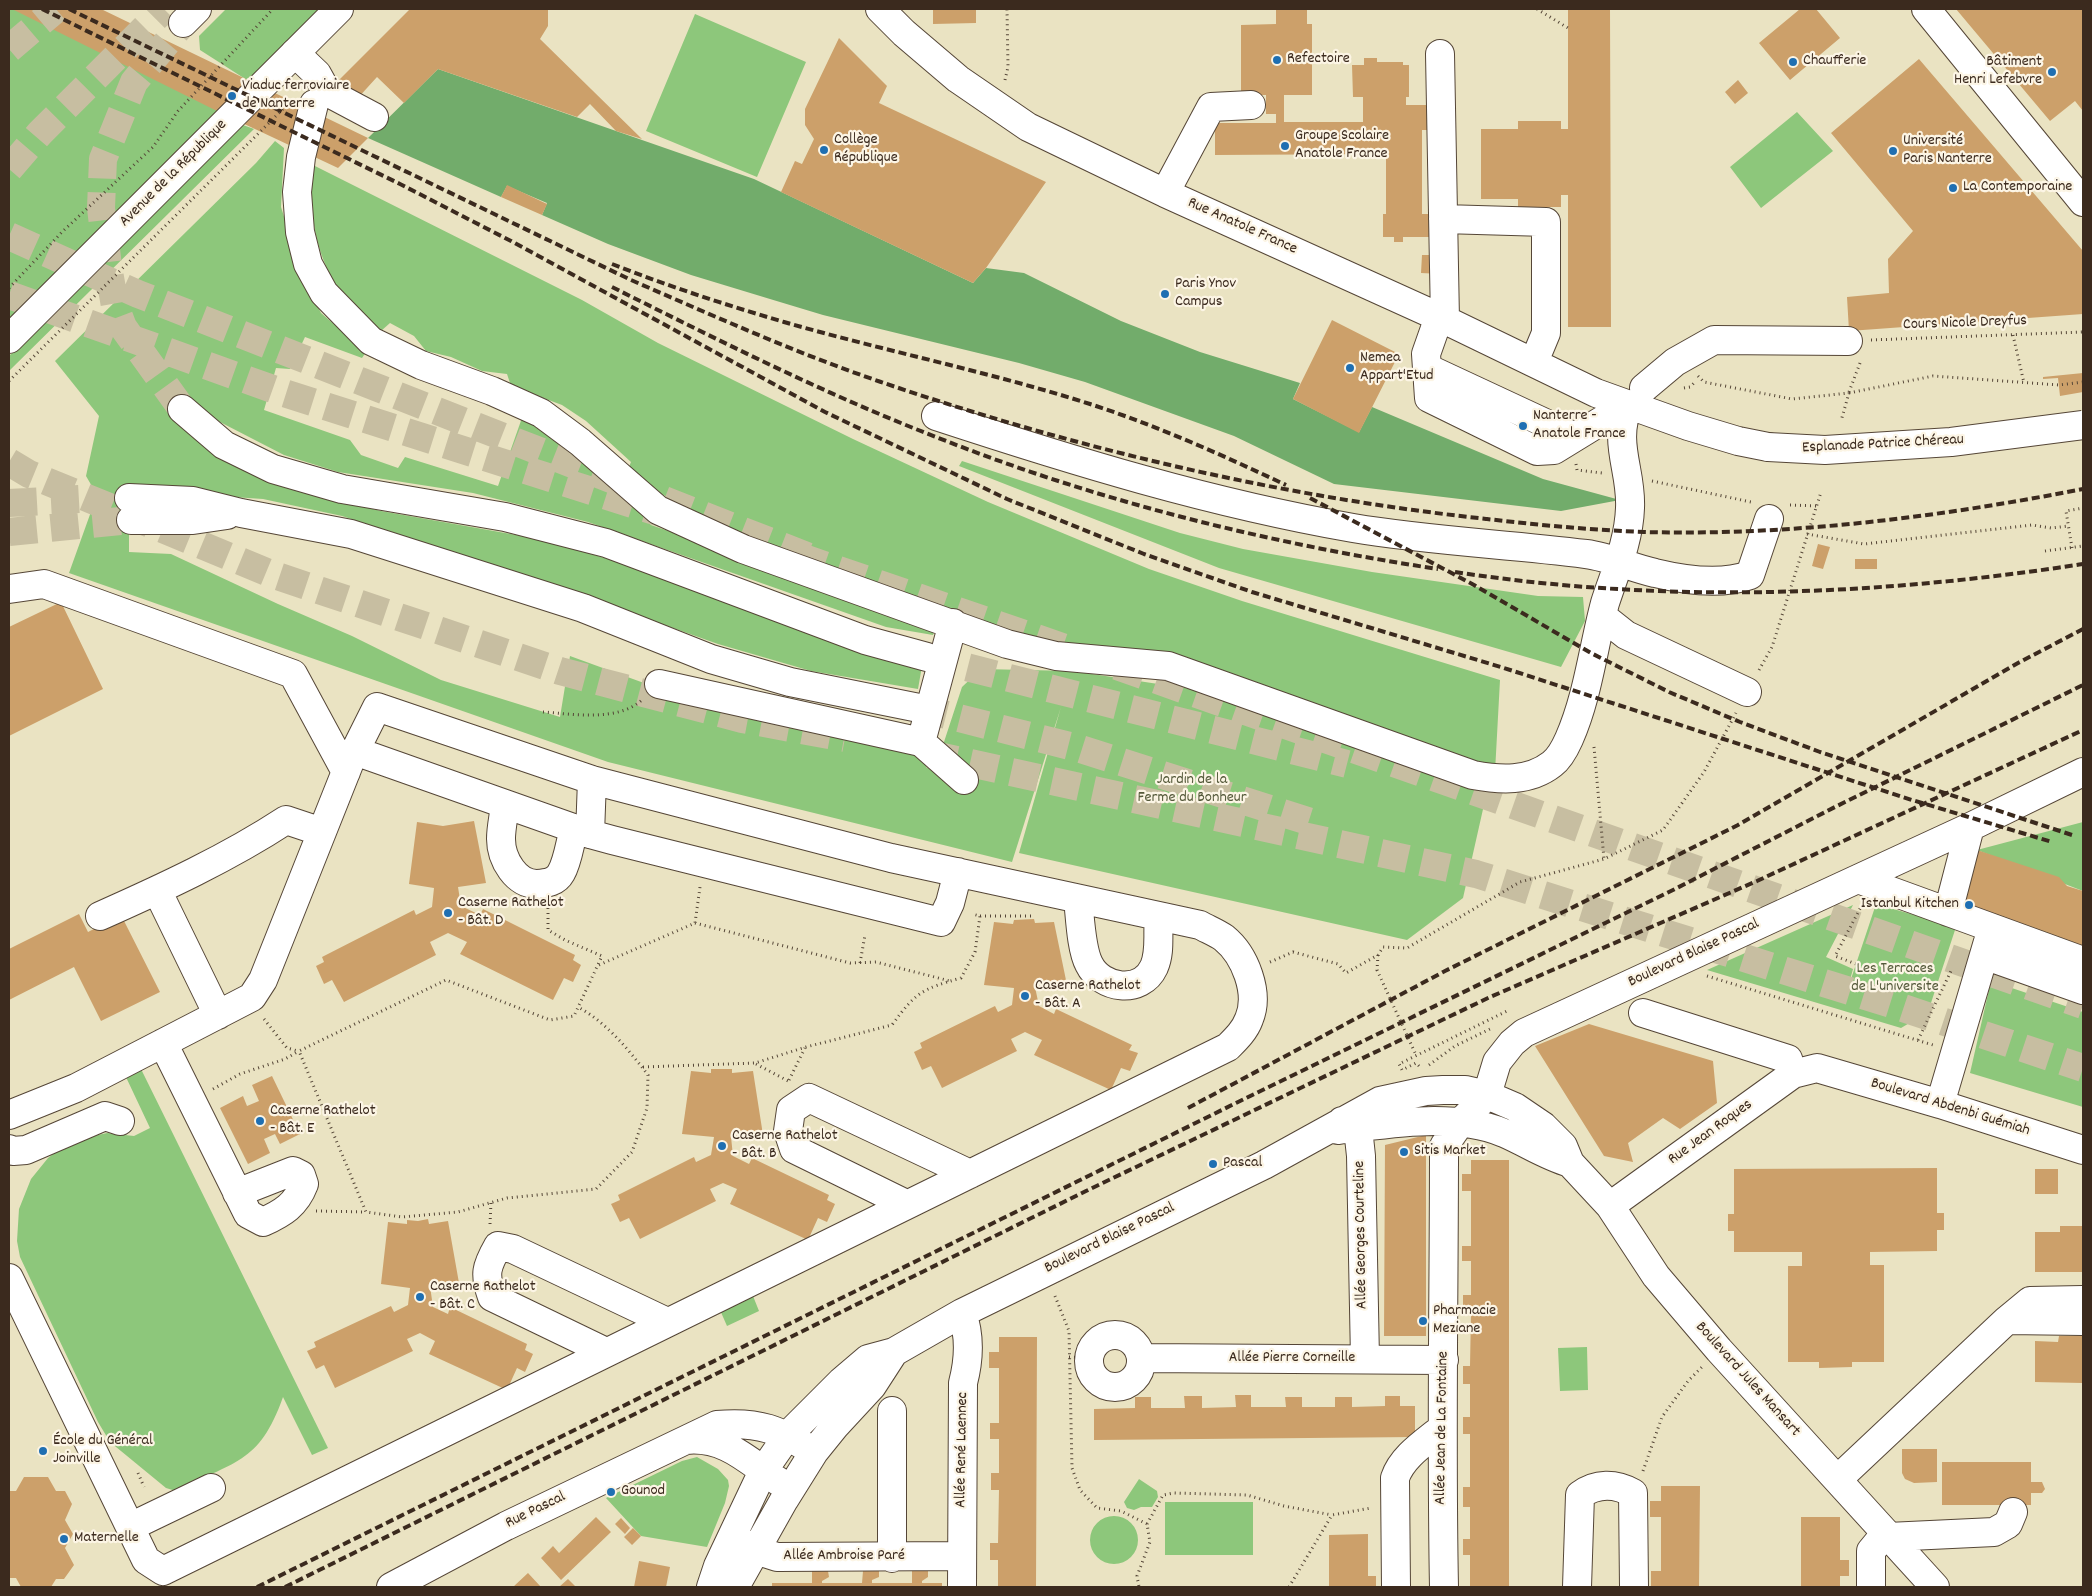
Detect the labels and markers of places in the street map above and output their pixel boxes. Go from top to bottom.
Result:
place label: Refectoire [1287,50,1350,70]
place label: Chaufferie [1803,52,1866,72]
place label: Bâtiment Henri Lefebvre [1954,53,2042,91]
marker: Refectoire [1271,54,1283,66]
marker: Chaufferie [1787,56,1799,68]
marker: Bâtiment Henri Lefebvre [2046,66,2058,78]
place label: Viaduc ferroviaire de Nanterre [242,77,349,115]
marker: Viaduc ferroviaire de Nanterre [226,90,238,102]
place label: Groupe Scolaire Anatole France [1295,127,1389,165]
place label: Collège République [834,131,898,169]
place label: Université Paris Nanterre [1903,132,1992,170]
marker: Groupe Scolaire Anatole France [1279,140,1291,152]
marker: Collège République [818,144,830,156]
marker: Université Paris Nanterre [1887,145,1899,157]
place label: La Contemporaine [1963,178,2072,198]
marker: La Contemporaine [1947,182,1959,194]
place label: Paris Ynov Campus [1175,275,1236,313]
marker: Paris Ynov Campus [1159,288,1171,300]
place label: Nemea Appart'Etud [1360,349,1434,387]
marker: Nemea Appart'Etud [1344,362,1356,374]
place label: Nanterre - Anatole France [1533,407,1626,445]
marker: Nanterre - Anatole France [1517,420,1529,432]
place label: Caserne Rathelot - Bât. D [458,894,564,932]
place label: Istanbul Kitchen [1861,895,1959,915]
marker: Istanbul Kitchen [1963,899,1975,911]
marker: Caserne Rathelot - Bât. D [442,907,454,919]
place label: Caserne Rathelot - Bât. A [1035,977,1141,1015]
marker: Caserne Rathelot - Bât. A [1019,990,1031,1002]
place label: Caserne Rathelot - Bât. E [270,1102,376,1140]
marker: Caserne Rathelot - Bât. E [254,1115,266,1127]
place label: Caserne Rathelot - Bât. B [732,1127,838,1165]
marker: Caserne Rathelot - Bât. B [716,1140,728,1152]
place label: Sitis Market [1414,1142,1486,1162]
marker: Sitis Market [1398,1146,1410,1158]
place label: Pascal [1223,1154,1262,1174]
marker: Pascal [1207,1158,1219,1170]
place label: Caserne Rathelot - Bât. C [430,1278,536,1316]
marker: Caserne Rathelot - Bât. C [414,1291,426,1303]
place label: Pharmacie Meziane [1433,1302,1496,1340]
marker: Pharmacie Meziane [1417,1315,1429,1327]
place label: École du Général Joinville [53,1432,153,1470]
marker: École du Général Joinville [37,1445,49,1457]
place label: Gounod [621,1482,665,1502]
marker: Gounod [605,1486,617,1498]
place label: Maternelle [74,1529,139,1549]
marker: Maternelle [58,1533,70,1545]

